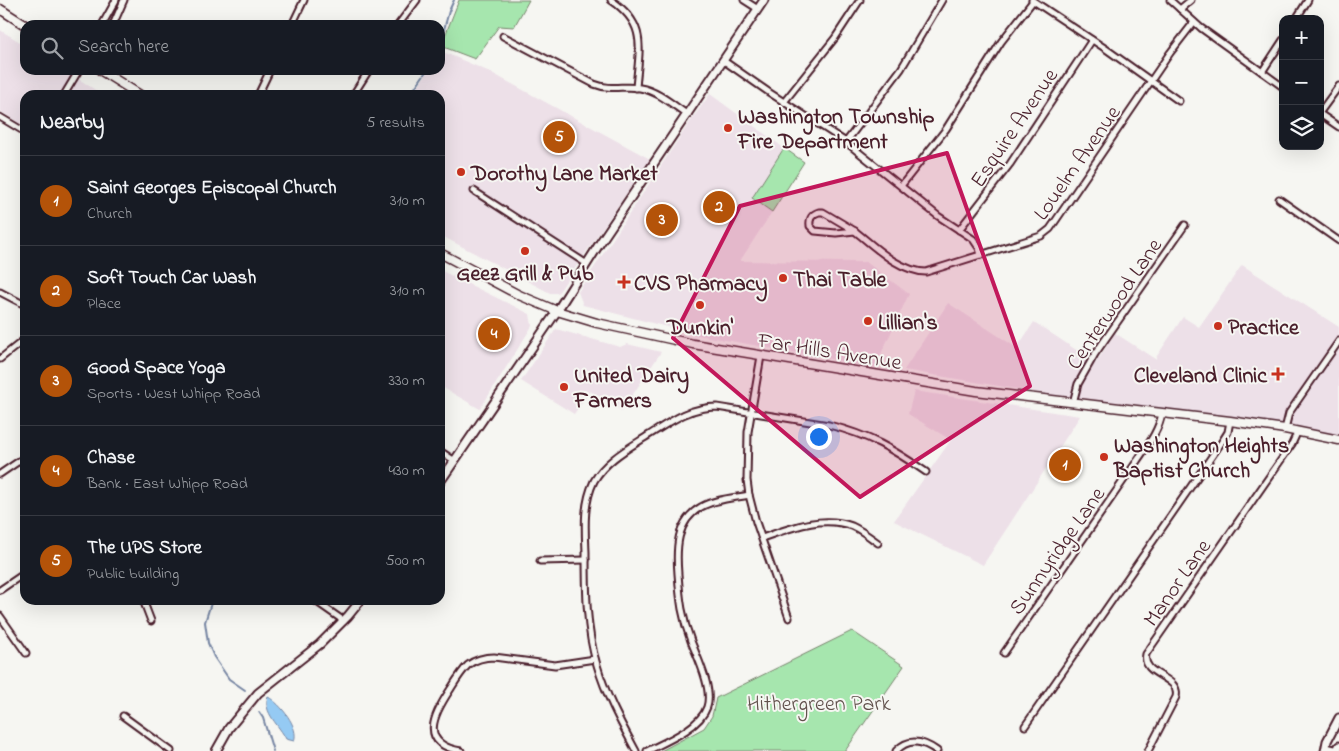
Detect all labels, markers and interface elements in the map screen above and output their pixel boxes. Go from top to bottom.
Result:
map controls [1279,15,1324,150]
button: + [1279,15,1324,60]
search box [20,20,445,75]
icon: search [38,34,66,62]
text: Search here [78,34,169,61]
button: − [1279,60,1324,105]
street label: Esquire Avenue [964,62,1067,195]
street label: Louelm Avenue [1027,100,1130,228]
place label: Washington Township Fire Department [737,102,935,159]
button: layers [1279,105,1324,150]
text: Nearby [40,108,104,138]
text: 5 results [366,111,425,135]
pin: 5 [543,118,575,156]
marker: Washington Township Fire Department [722,122,734,134]
place label: Dorothy Lane Market [470,159,658,192]
marker: Dorothy Lane Market [455,166,467,178]
text: Saint Georges Episcopal Church [87,175,336,202]
pin: 2 [703,188,735,226]
text: 1 [53,189,59,213]
text: 310 m [390,189,425,213]
pin: 3 [646,201,678,239]
text: Church [87,202,132,226]
street label: Centerwood Lane [1060,232,1171,377]
marker: Geez Grill & Pub [519,245,531,257]
place label: Geez Grill & Pub [457,259,594,291]
text: Soft Touch Car Wash [87,265,256,292]
place label: Thai Table [793,265,888,297]
place label: CVS Pharmacy [634,269,768,302]
marker: Thai Table [777,272,789,284]
marker: CVS Pharmacy [618,276,630,288]
text: 2 [52,279,60,303]
text: 310 m [390,279,425,303]
text: Place [87,292,121,316]
marker: Dunkin' [694,299,706,311]
place label: Lillian's [878,308,938,340]
place label: Dunkin' [666,313,734,345]
place label: Practice [1228,313,1300,345]
pin: 4 [478,315,510,353]
marker: Lillian's [862,315,874,327]
marker: Practice [1212,320,1224,332]
street label: Far Hills Avenue [754,326,904,380]
text: Good Space Yoga [87,355,225,382]
place label: United Dairy Farmers [573,361,689,418]
place label: Cleveland Clinic [1134,361,1268,393]
marker: Cleveland Clinic [1271,367,1285,381]
text: 3 [53,369,59,393]
text: 330 m [388,369,425,393]
marker: United Dairy Farmers [558,381,570,393]
text: Sports · West Whipp Road [87,382,260,406]
your location [806,424,832,450]
place label: Washington Heights Baptist Church [1113,431,1289,488]
text: Chase [87,445,135,472]
pin: 1 [1049,446,1081,484]
marker: Washington Heights Baptist Church [1098,451,1110,463]
text: 4 [53,459,59,483]
text: 430 m [388,459,425,483]
text: Bank · East Whipp Road [87,472,248,496]
street label: Sunnyridge Lane [1002,481,1115,623]
street label: Manor Lane [1137,533,1220,634]
text: The UPS Store [87,535,202,562]
text: 5 [51,549,61,573]
text: 500 m [386,549,425,573]
text: Public building [87,562,179,586]
park label: Hithergreen Park [747,689,891,722]

